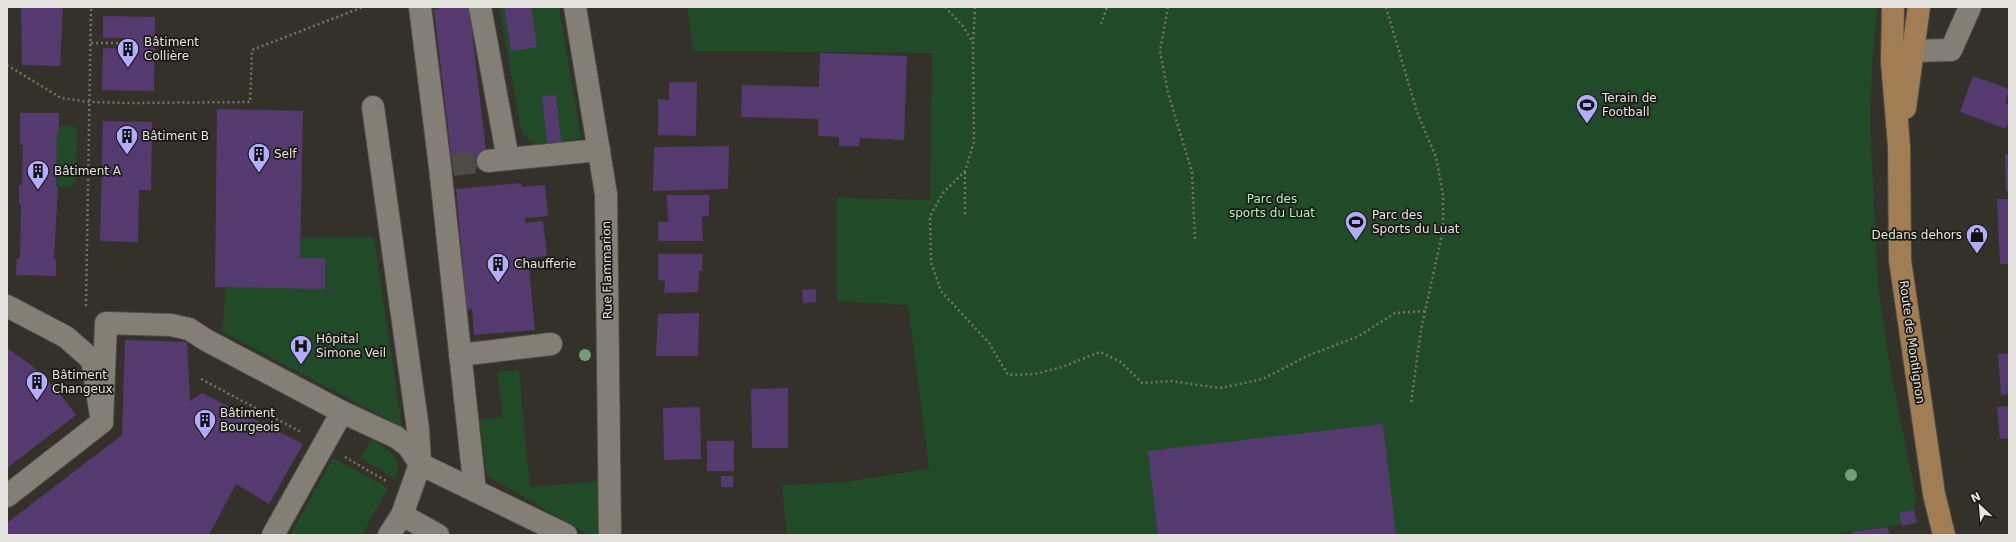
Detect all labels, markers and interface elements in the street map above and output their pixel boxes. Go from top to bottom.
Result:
place label: Bâtiment Collière [144,35,199,63]
building icon: Bâtiment Collière [115,36,141,69]
place label: Terain de Football [1601,91,1657,119]
sports icon: Terain de Football [1574,92,1600,125]
building icon: Bâtiment B [114,123,140,156]
place label: Bâtiment B [142,129,209,143]
building icon: Self [246,141,272,174]
place label: Self [274,147,297,161]
building icon: Bâtiment A [25,158,51,191]
place label: Bâtiment A [54,164,122,178]
park label: Parc des sports du Luat [1229,192,1315,220]
place label: Parc des Sports du Luat [1372,208,1460,236]
sports icon: Parc des Sports du Luat [1343,209,1369,242]
street label: Rue Flammarion [599,221,615,319]
shop icon: Dedans dehors [1964,222,1990,255]
place label: Dedans dehors [1872,228,1962,242]
building icon: Chaufferie [485,251,511,284]
place label: Chaufferie [514,257,576,271]
street label: Route de Montlignon [1896,279,1928,405]
place label: Hôpital Simone Veil [316,332,386,360]
hospital icon: Hôpital Simone Veil [288,333,314,366]
place label: Bâtiment Changeux [52,368,113,396]
building icon: Bâtiment Changeux [24,369,50,402]
place label: Bâtiment Bourgeois [220,406,280,434]
building icon: Bâtiment Bourgeois [192,407,218,440]
north arrow [1960,486,2000,526]
text: N [1969,490,1983,505]

